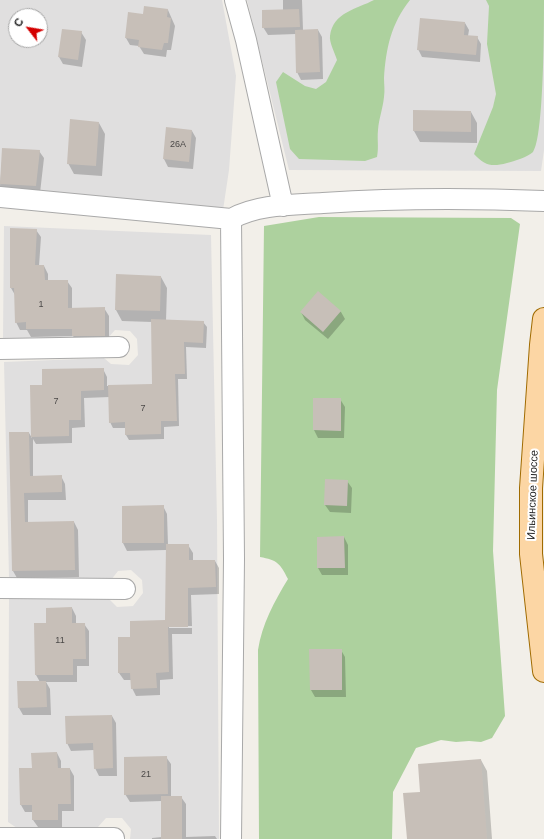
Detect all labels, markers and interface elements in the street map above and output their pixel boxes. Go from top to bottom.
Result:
north arrow [8,8,48,48]
text: С [11,16,26,29]
house number: 26А [170,140,186,150]
house number: 1 [38,300,44,310]
house number: 7 [53,397,59,407]
house number: 7 [140,404,146,414]
street label: Ильинское шоссе [525,450,541,540]
house number: 11 [55,636,65,646]
house number: 21 [141,770,151,780]

